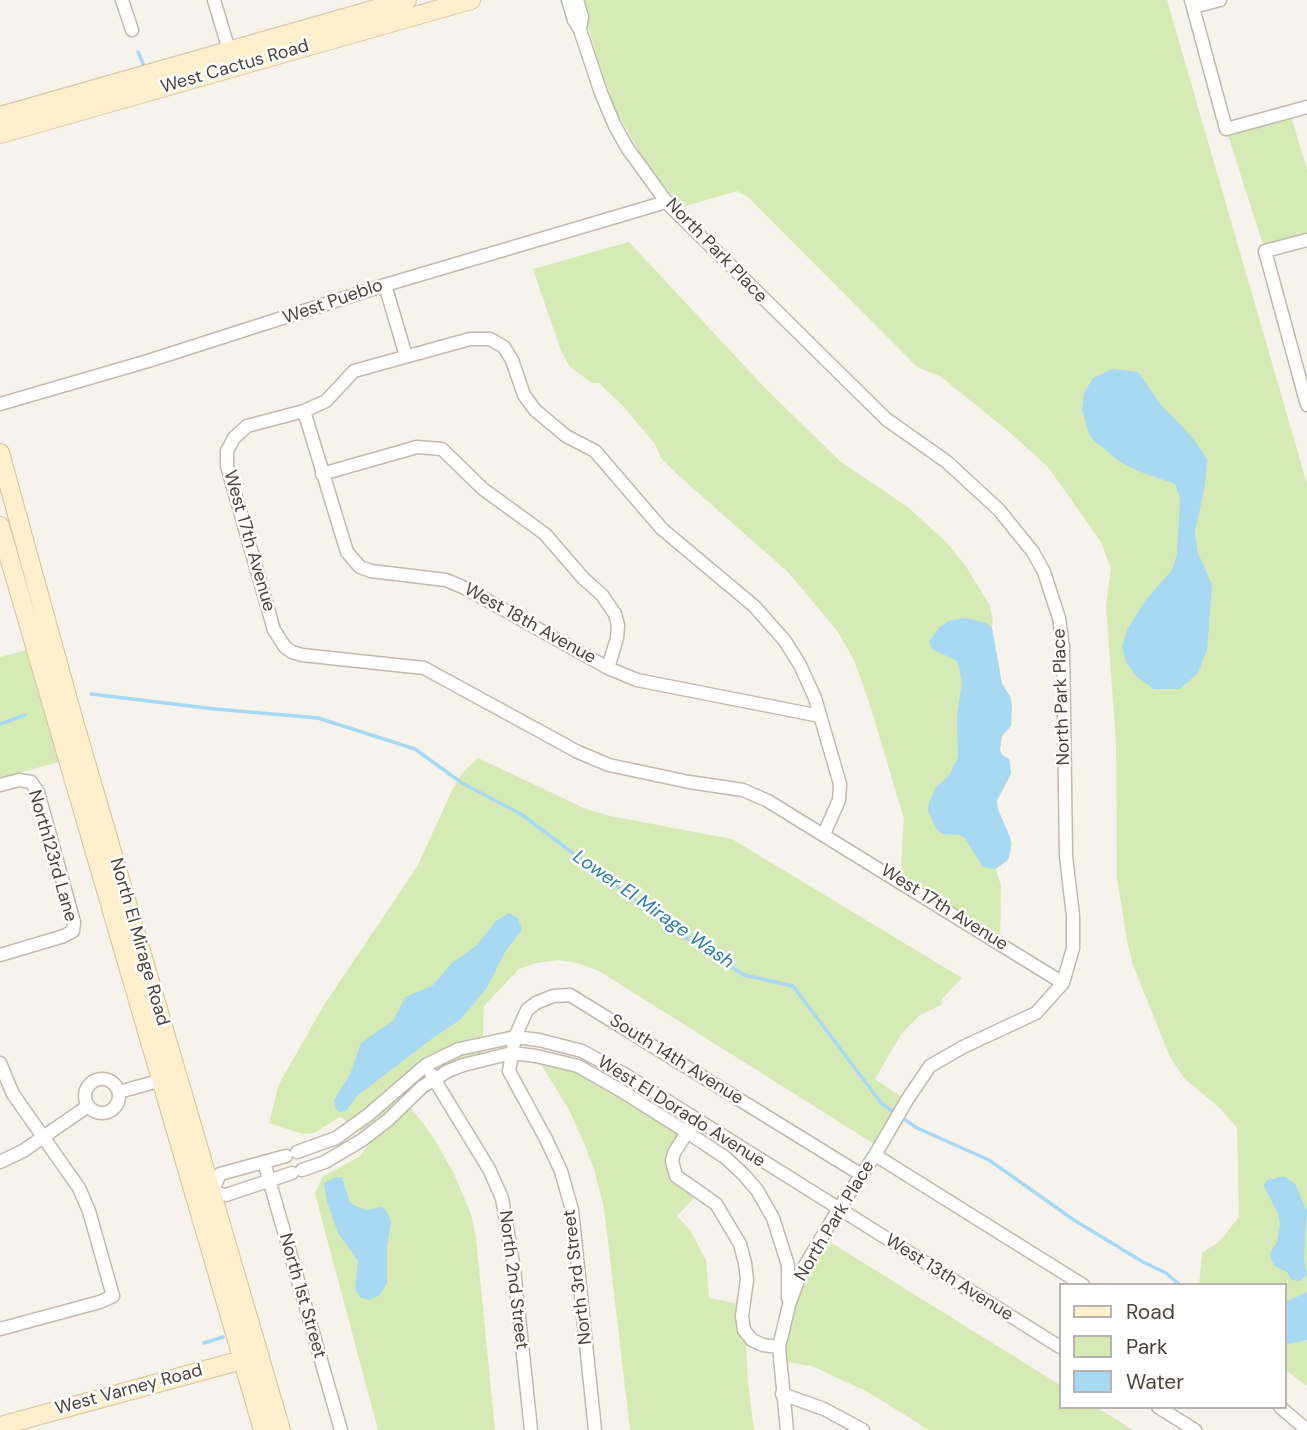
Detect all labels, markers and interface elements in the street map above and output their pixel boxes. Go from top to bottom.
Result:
street label: West Cactus Road [158,36,312,98]
street label: North Park Place [661,194,771,308]
street label: West Pueblo [280,275,386,329]
street label: West 17th Avenue [219,468,279,614]
street label: West 18th Avenue [460,579,600,669]
street label: North Park Place [1049,628,1075,766]
street label: North123rd Lane [23,788,81,924]
water label: Lower El Mirage Wash [568,846,738,974]
street label: North El Mirage Road [105,856,173,1028]
street label: West 17th Avenue [876,860,1012,956]
street label: South 14th Avenue [605,1010,747,1110]
street label: West El Dorado Avenue [593,1052,769,1172]
street label: North Park Place [790,1157,880,1285]
street label: North 3rd Street [559,1208,597,1346]
street label: North 2nd Street [494,1209,532,1351]
street label: West 13th Avenue [881,1230,1017,1326]
street label: North 1st Street [274,1231,330,1361]
legend [1058,1283,1286,1409]
text: Road [1126,1298,1175,1326]
text: Park [1126,1333,1167,1361]
street label: West Varney Road [53,1360,205,1420]
text: Water [1126,1368,1184,1396]

